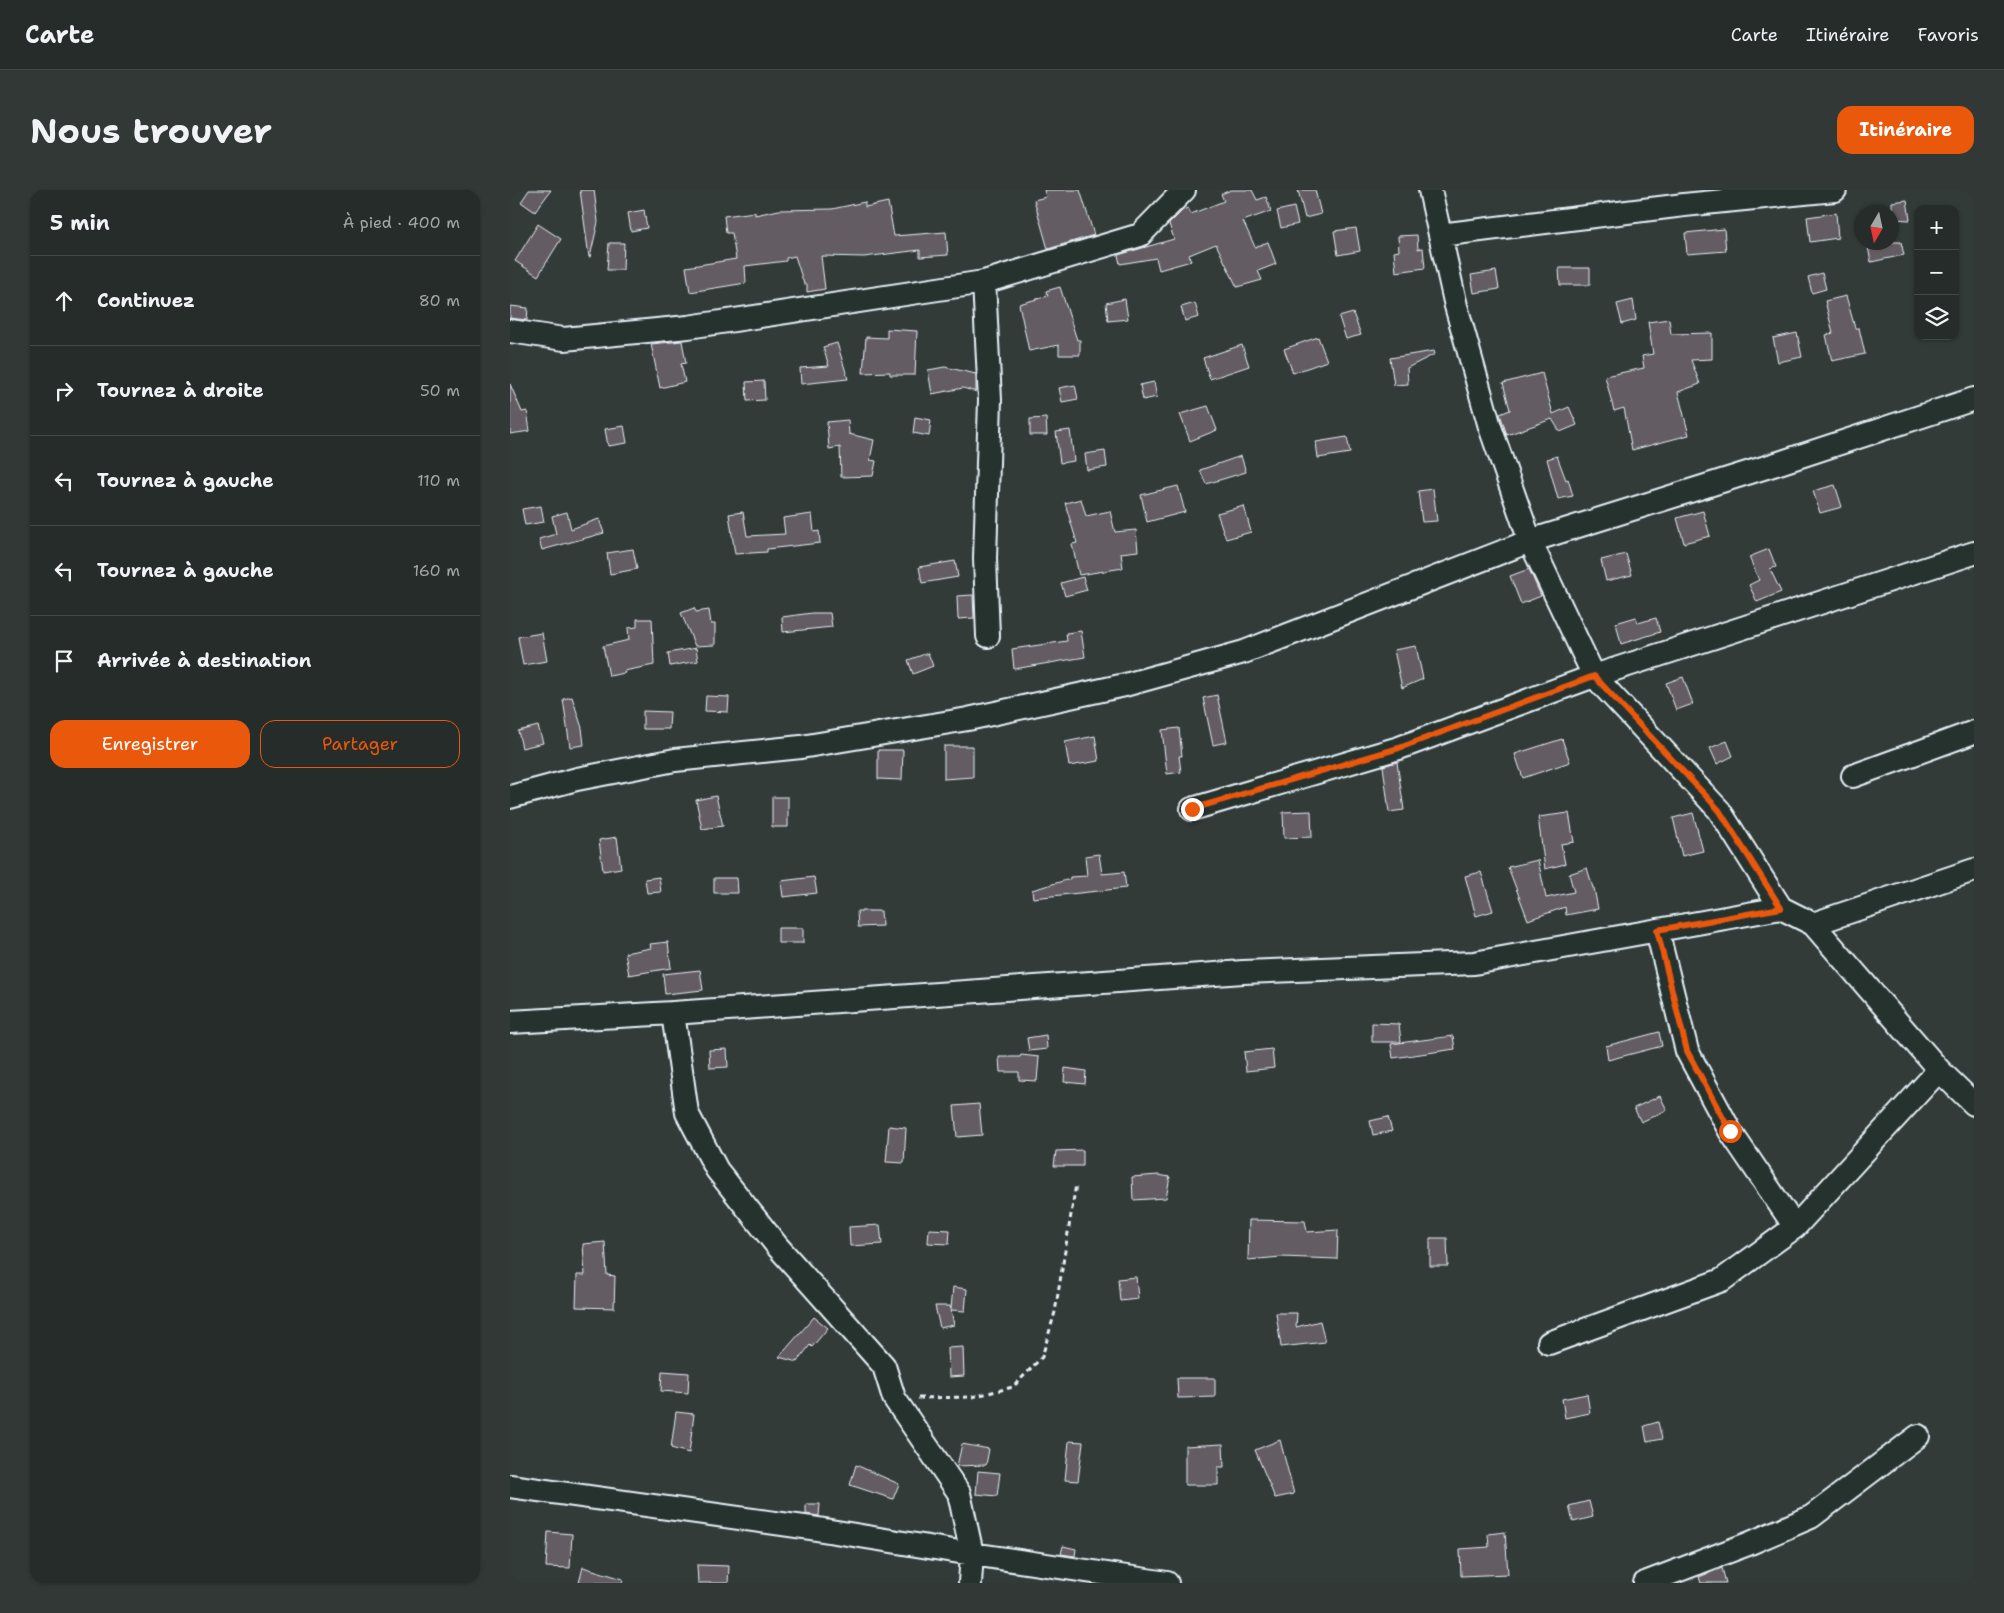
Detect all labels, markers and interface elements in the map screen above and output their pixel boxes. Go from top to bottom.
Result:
text: Carte [25,19,94,51]
text: Carte [1731,23,1778,47]
text: Itinéraire [1806,23,1890,47]
text: Favoris [1918,23,1979,47]
button: Itinéraire [1837,106,1974,154]
text: Nous trouver [30,107,272,154]
north arrow [1854,205,1899,250]
map controls [1914,205,1959,340]
button: + [1914,205,1959,250]
text: 5 min [50,209,110,237]
text: À pied · 400 m [343,212,460,233]
button: − [1914,250,1959,295]
icon: ahead [50,287,78,315]
text: Continuez [97,288,195,313]
text: 80 m [419,290,460,311]
button: layers [1914,295,1959,340]
icon: right [50,377,78,405]
text: Tournez à droite [97,378,264,403]
text: 50 m [420,380,460,401]
icon: left [50,467,78,495]
text: Tournez à gauche [97,468,274,493]
text: 110 m [417,470,460,491]
icon: left [50,557,78,585]
text: Tournez à gauche [97,558,274,583]
text: 160 m [413,560,460,581]
icon: arrive [50,647,78,675]
text: Arrivée à destination [97,648,311,673]
button: Enregistrer [50,720,250,768]
button: Partager [260,720,460,768]
route end [1181,798,1204,821]
route start [1719,1120,1742,1143]

